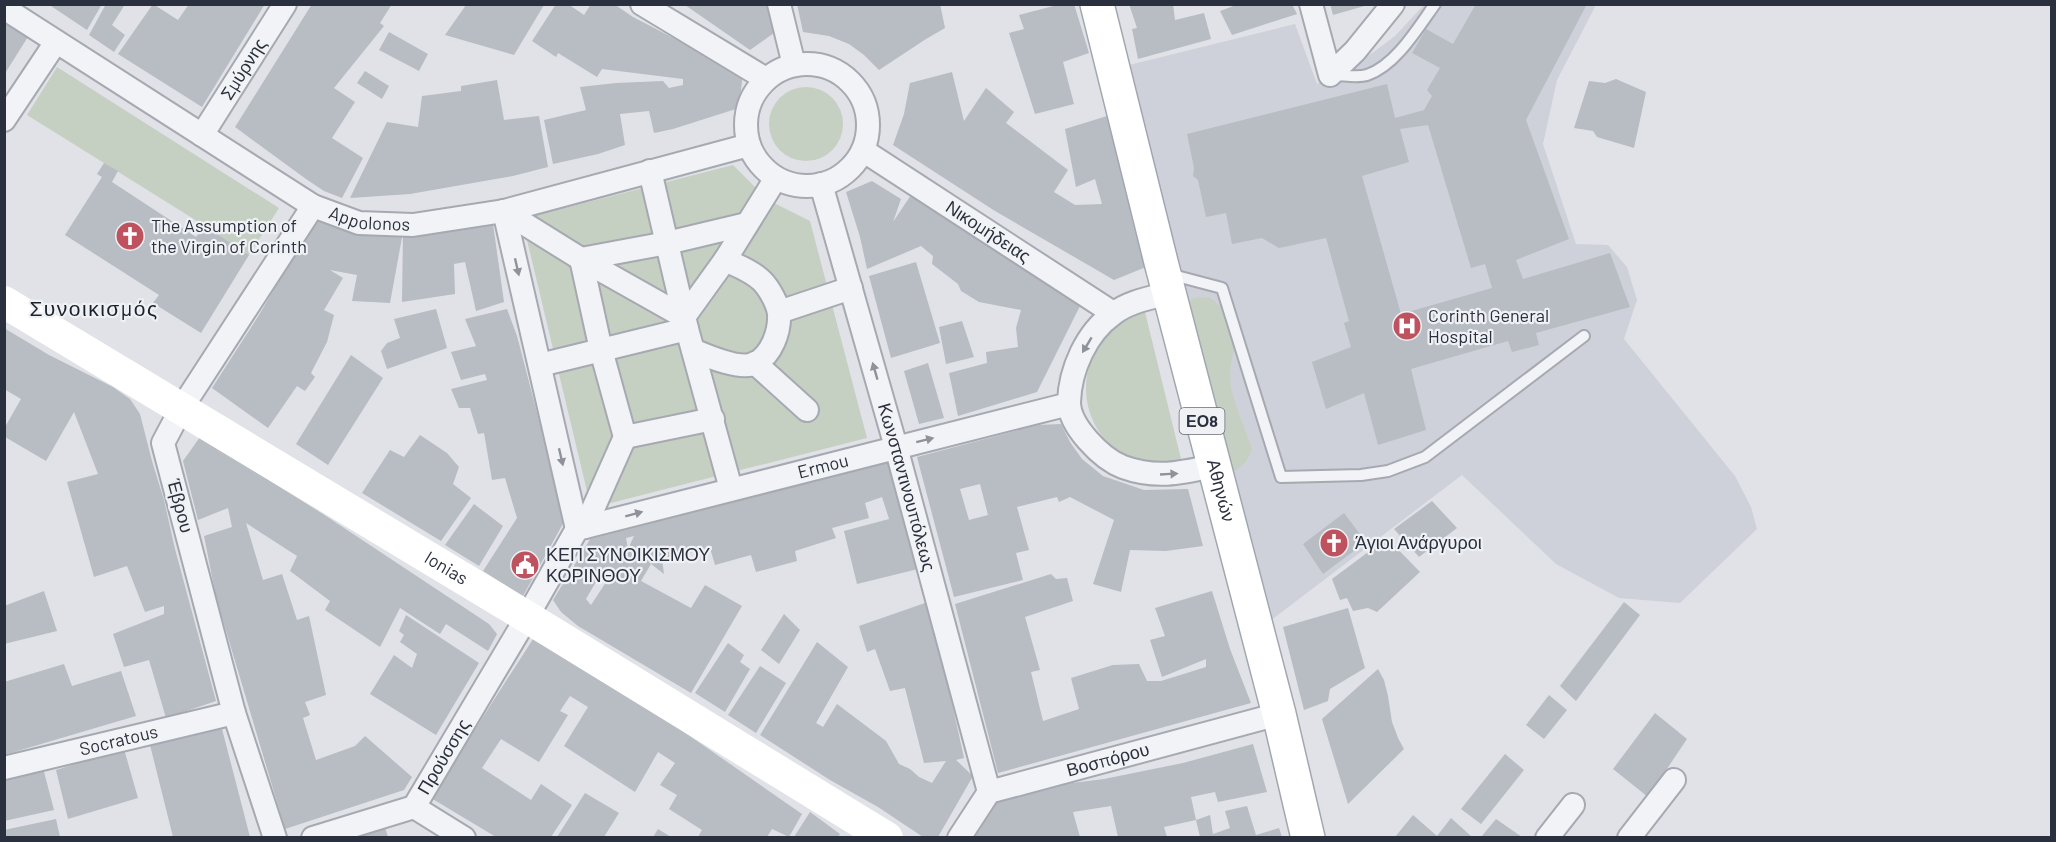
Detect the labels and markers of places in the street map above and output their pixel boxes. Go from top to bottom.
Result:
place label: The Assumption of the Virgin of Corinth [151,214,307,257]
church icon: The Assumption of the Virgin of Corinth [114,220,146,252]
place label: Corinth General Hospital [1428,304,1549,347]
hospital icon: Corinth General Hospital [1391,310,1423,342]
church icon: Άγιοι Ανάργυροι [1318,527,1350,559]
place label: Άγιοι Ανάργυροι [1355,531,1482,553]
place label: ΚΕΠ ΣΥΝΟΙΚΙΣΜΟΥ ΚΟΡΙΝΘΟΥ [546,543,710,586]
public building icon: ΚΕΠ ΣΥΝΟΙΚΙΣΜΟΥ ΚΟΡΙΝΘΟΥ [509,549,541,581]

